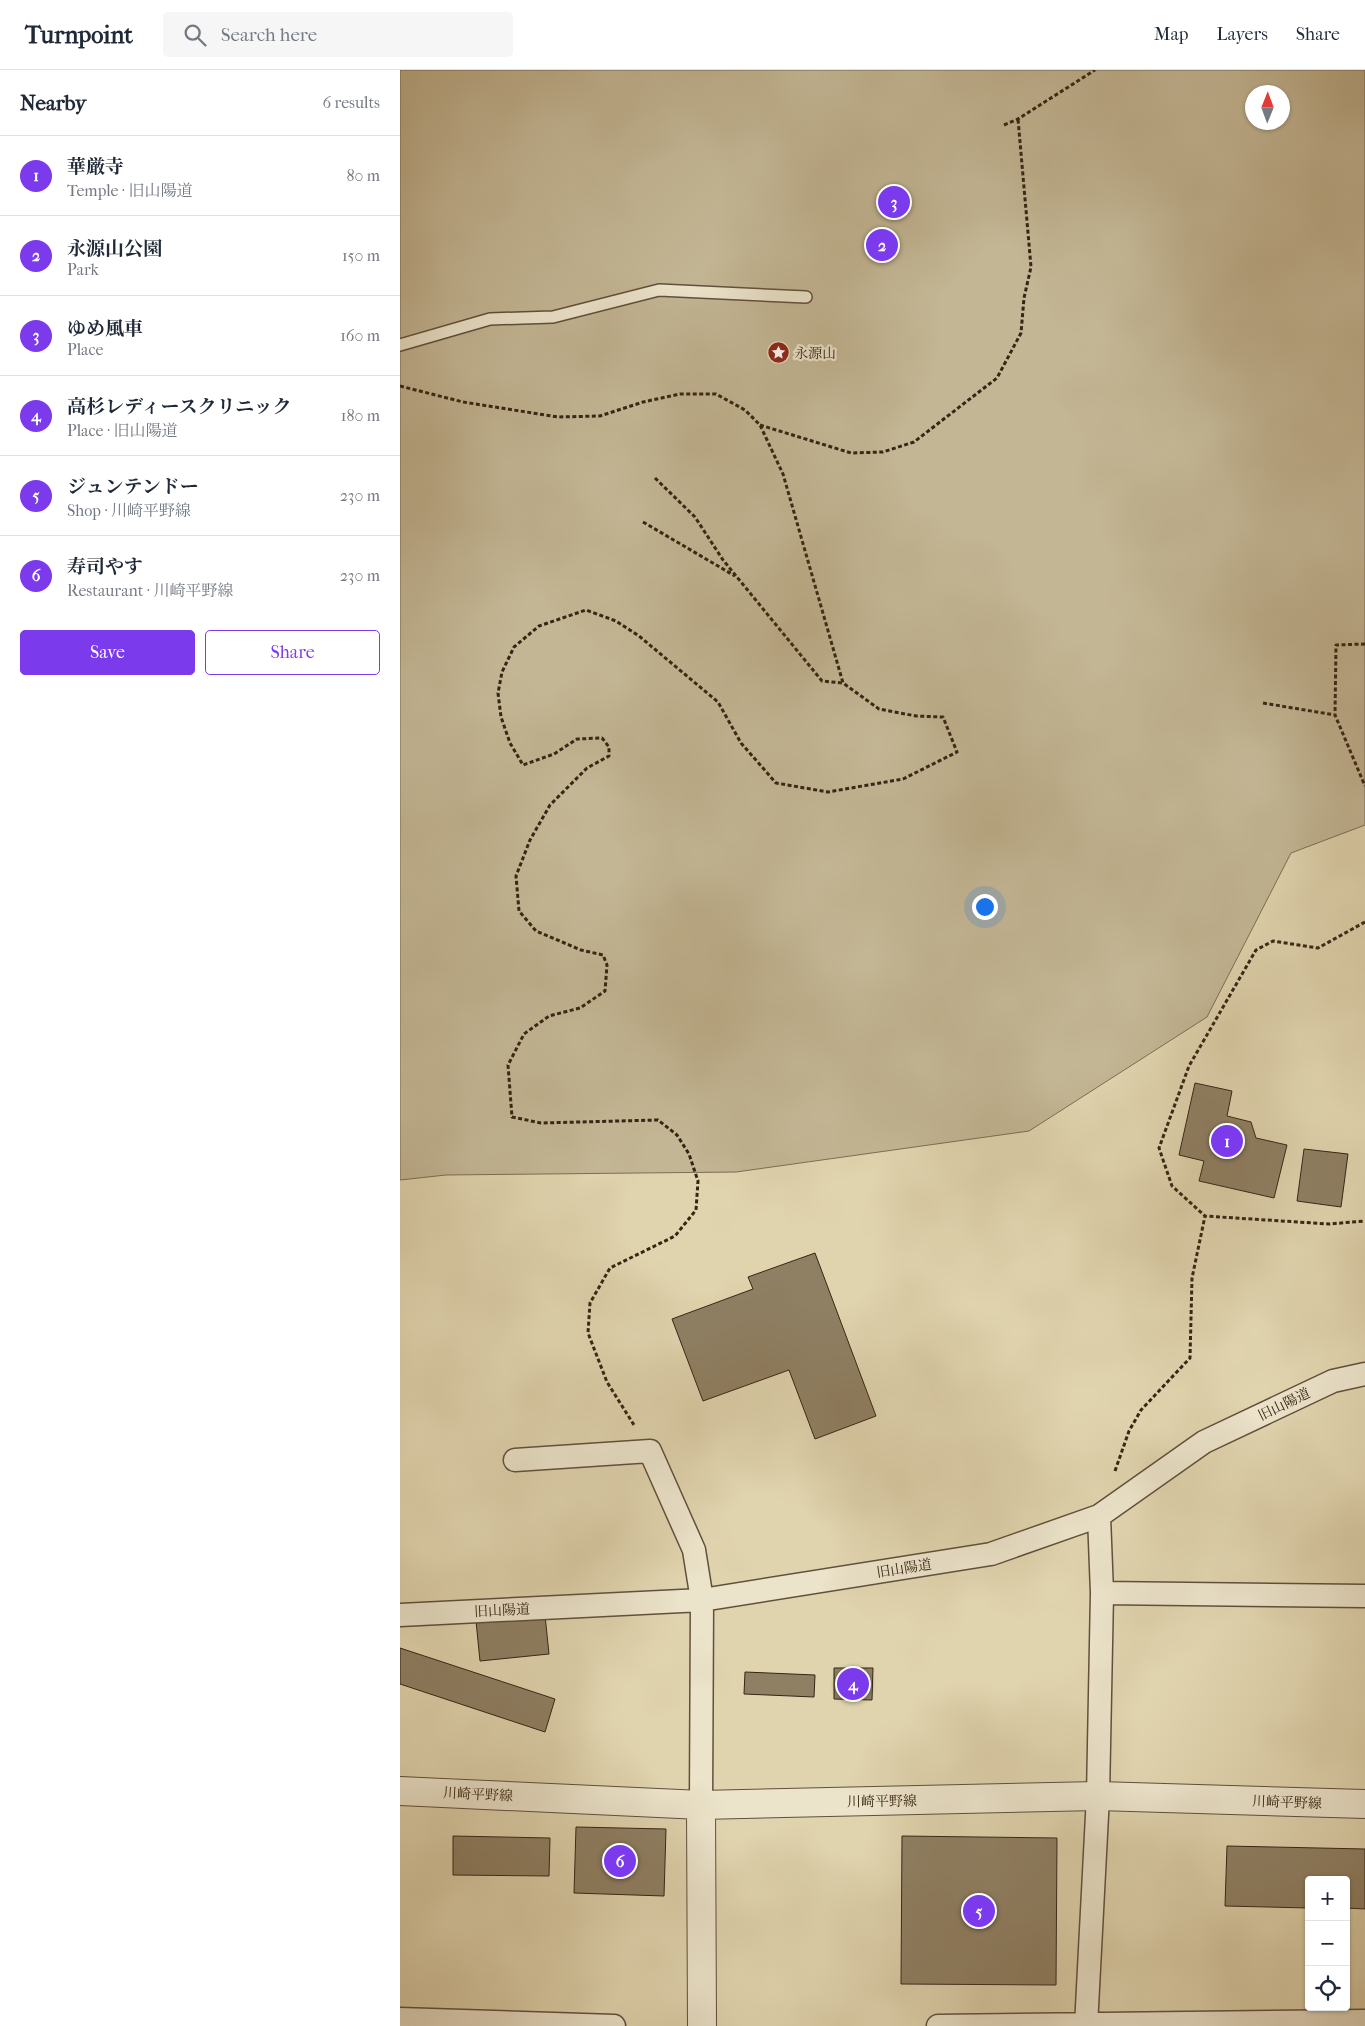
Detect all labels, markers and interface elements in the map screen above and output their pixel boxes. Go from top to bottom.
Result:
search box [163,12,513,57]
text: Turnpoint [25,21,133,49]
icon: search [181,21,209,49]
text: Search here [221,24,317,46]
text: Map [1154,24,1188,45]
text: Layers [1216,24,1268,45]
text: Share [1296,24,1340,45]
north arrow [1245,85,1290,130]
text: Nearby [20,91,86,115]
text: 6 results [322,93,380,112]
text: 華厳寺 [67,156,124,178]
text: 1 [33,166,39,185]
text: 80 m [346,166,380,185]
text: Temple · 旧山陽道 [67,181,193,200]
pin: 3 [878,183,910,221]
pin: 2 [866,226,898,264]
text: 永源山公園 [67,238,162,260]
text: 2 [32,246,40,265]
text: 150 m [342,246,380,265]
text: Park [67,260,99,279]
text: ゆめ風車 [67,318,143,340]
text: 3 [33,326,39,345]
text: 160 m [340,326,380,345]
text: Place [67,340,103,359]
place icon: 永源山 [766,341,790,365]
place label: 永源山 [794,345,836,362]
text: 高杉レディースクリニック [67,396,291,418]
text: 4 [31,406,41,425]
text: 180 m [341,406,380,425]
text: Place · 旧山陽道 [67,421,178,440]
text: ジュンテンドー [67,476,199,498]
text: 5 [33,486,39,505]
text: 230 m [340,486,380,505]
text: Shop · 川崎平野線 [67,501,191,520]
text: 寿司やす [67,556,143,578]
text: 6 [32,566,40,585]
text: 230 m [340,566,380,585]
text: Restaurant · 川崎平野線 [67,581,234,600]
button: Save [20,630,195,675]
button: Share [205,630,380,675]
your location [972,894,998,920]
pin: 1 [1211,1122,1243,1160]
street label: 旧山陽道 [1255,1385,1313,1424]
street label: 旧山陽道 [875,1556,933,1581]
street label: 旧山陽道 [474,1601,530,1620]
pin: 4 [837,1665,869,1703]
street label: 川崎平野線 [443,1784,513,1805]
street label: 川崎平野線 [847,1792,917,1811]
street label: 川崎平野線 [1252,1793,1322,1812]
pin: 6 [604,1842,636,1880]
map controls [1305,1876,1350,2011]
button: + [1305,1876,1350,1921]
pin: 5 [963,1892,995,1930]
button: − [1305,1921,1350,1966]
button: locate [1305,1966,1350,2011]

